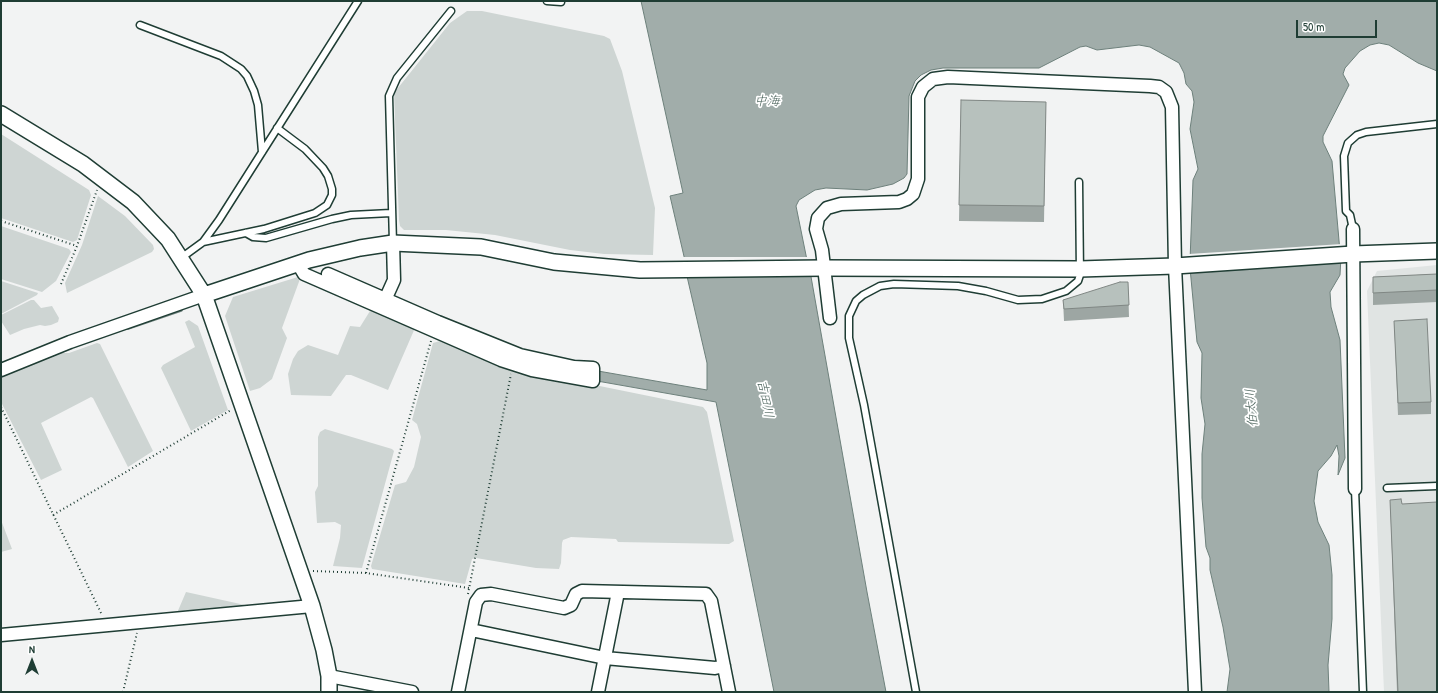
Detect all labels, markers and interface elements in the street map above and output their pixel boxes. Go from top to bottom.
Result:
scale bar [1298,12,1379,38]
text: 50 m [1303,18,1324,35]
water label: 中海 [754,94,780,110]
water label: 吉田川 [754,378,776,420]
water label: 伯太川 [1243,388,1261,428]
north arrow [12,641,52,681]
text: N [29,642,35,656]

